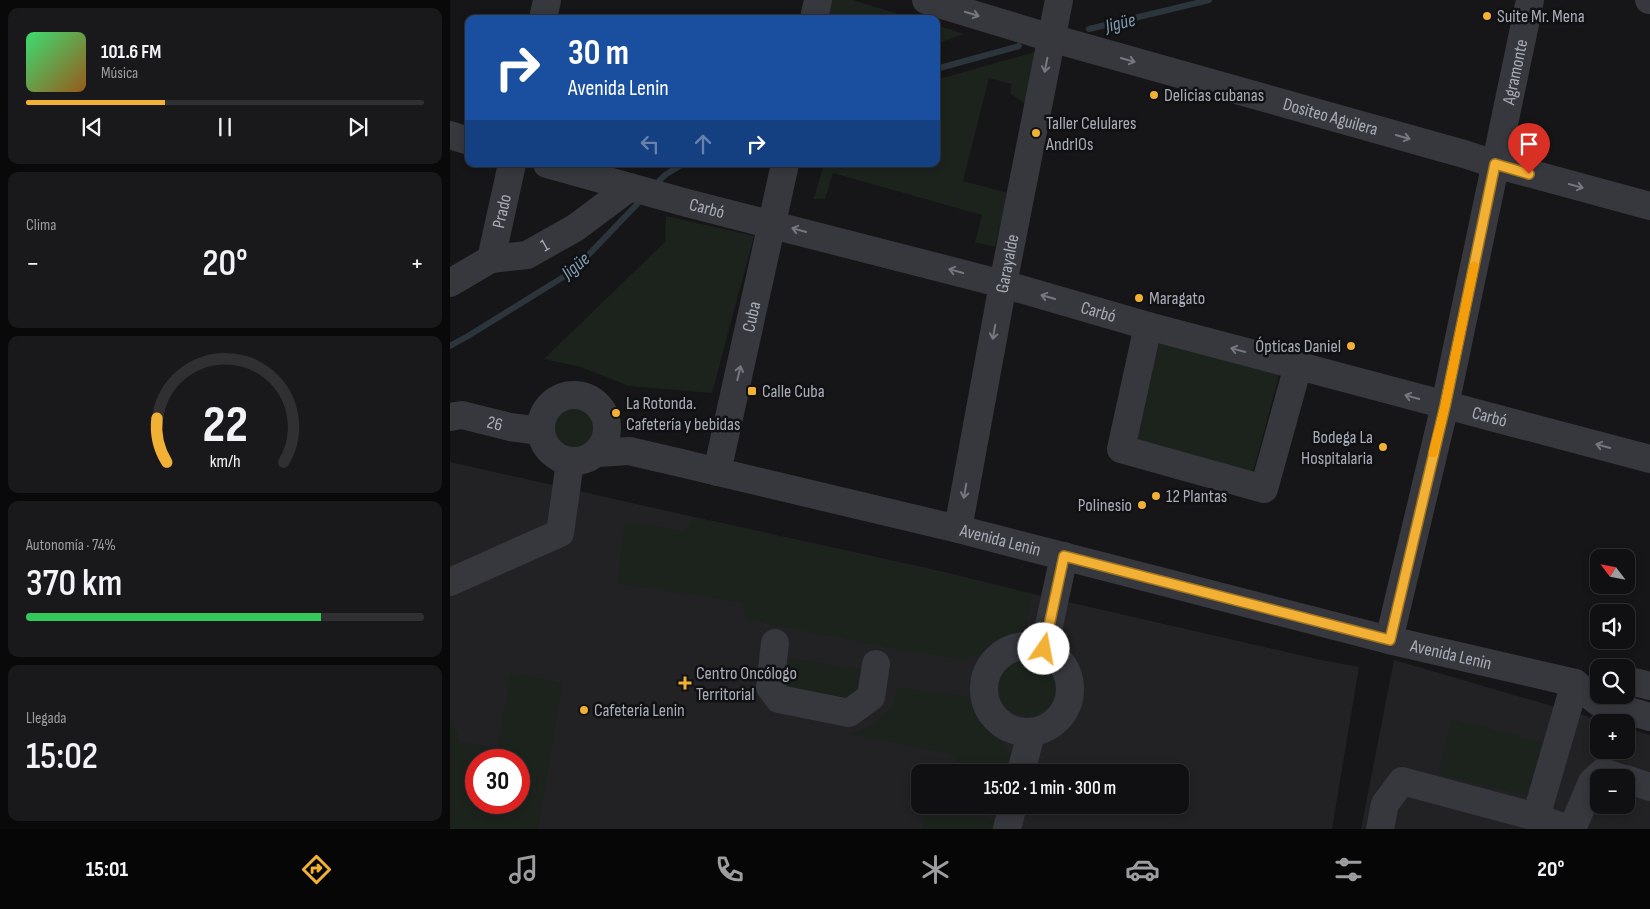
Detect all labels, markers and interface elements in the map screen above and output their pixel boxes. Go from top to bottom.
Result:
place label: Suite Mr. Mena [1497,6,1585,27]
water label: Jigüe [1102,9,1138,39]
one-way arrow [964,10,980,20]
marker: Suite Mr. Mena [1481,10,1493,22]
text: 30 m [568,32,629,75]
icon: right [485,35,550,100]
street label: Agramonte [1498,37,1533,108]
text: 101.6 FM [101,41,161,64]
one-way arrow [1120,56,1136,65]
one-way arrow [1041,57,1050,73]
text: Música [101,64,138,83]
text: Avenida Lenin [568,75,669,102]
place label: Delicias cubanas [1164,85,1264,106]
marker: Delicias cubanas [1148,89,1160,101]
street label: Dositeo Aguilera [1281,94,1380,140]
icon: previous [78,113,106,141]
icon: pause [211,113,239,141]
icon: next [344,113,372,141]
place label: Taller Celulares AndrIOs [1045,113,1137,155]
pin [1508,123,1550,174]
marker: Taller Celulares AndrIOs [1030,127,1042,139]
icon: left [636,130,664,158]
icon: ahead [689,130,717,158]
icon: right [742,130,770,158]
icon: arrive [1515,130,1543,158]
one-way arrow [1394,132,1410,142]
one-way arrow [1567,182,1583,191]
street label: Prado [488,192,516,230]
street label: Carbó [687,194,727,223]
text: Clima [26,216,56,235]
one-way arrow [791,225,807,235]
street label: Garayalde [992,232,1024,295]
street label: 1 [537,234,553,256]
text: 20° [202,241,248,286]
text: − [26,247,40,280]
text: + [410,247,424,280]
water label: Jigüe [556,247,595,285]
one-way arrow [948,266,964,276]
place label: Maragato [1149,288,1205,309]
one-way arrow [1040,291,1056,301]
marker: Maragato [1133,292,1145,304]
street label: Carbó [1078,297,1118,327]
street label: Cuba [738,300,765,334]
one-way arrow [989,323,999,339]
place label: Ópticas Daniel [1255,336,1341,357]
marker: Ópticas Daniel [1345,340,1357,352]
one-way arrow [1230,345,1246,354]
one-way arrow [735,365,744,381]
place label: Calle Cuba [762,381,825,402]
marker: Calle Cuba [746,385,758,397]
one-way arrow [1404,391,1420,401]
place label: La Rotonda. Cafetería y bebidas [626,393,740,435]
text: 22 [202,394,248,457]
street label: Carbó [1470,402,1509,432]
marker: La Rotonda. Cafetería y bebidas [610,407,622,419]
street label: 26 [485,412,505,436]
place label: Bodega La Hospitalaria [1301,427,1373,469]
marker: Bodega La Hospitalaria [1377,441,1389,453]
one-way arrow [1595,441,1611,451]
text: km/h [210,451,240,472]
one-way arrow [960,483,969,499]
place label: 12 Plantas [1166,486,1227,507]
marker: 12 Plantas [1150,490,1162,502]
place label: Polinesio [1078,495,1132,516]
marker: Polinesio [1136,499,1148,511]
street label: Avenida Lenin [957,520,1043,561]
text: Autonomía · 74% [26,536,116,555]
north arrow [1590,549,1635,594]
map controls [1590,549,1635,814]
text: 370 km [26,561,122,606]
button: sound [1590,604,1635,649]
position arrow [1017,622,1069,674]
street label: Avenida Lenin [1407,635,1494,674]
button: search [1590,659,1635,704]
place label: Centro Oncólogo Territorial [696,663,797,705]
marker: Centro Oncólogo Territorial [678,676,692,690]
place label: Cafetería Lenin [594,700,685,721]
marker: Cafetería Lenin [578,704,590,716]
text: Llegada [26,709,67,728]
button: + [1590,714,1635,759]
text: 15:02 [26,734,98,779]
speed limit sign: 30 [465,749,530,814]
button: − [1590,769,1635,814]
text: 15:02 · 1 min · 300 m [984,777,1116,800]
icon: directions [299,852,334,887]
icon: music [506,852,541,887]
icon: phone [712,852,747,887]
icon: climate [918,852,953,887]
icon: car [1125,852,1160,887]
icon: filters [1331,852,1366,887]
text: 15:01 [86,856,128,883]
text: 20° [1537,856,1564,883]

